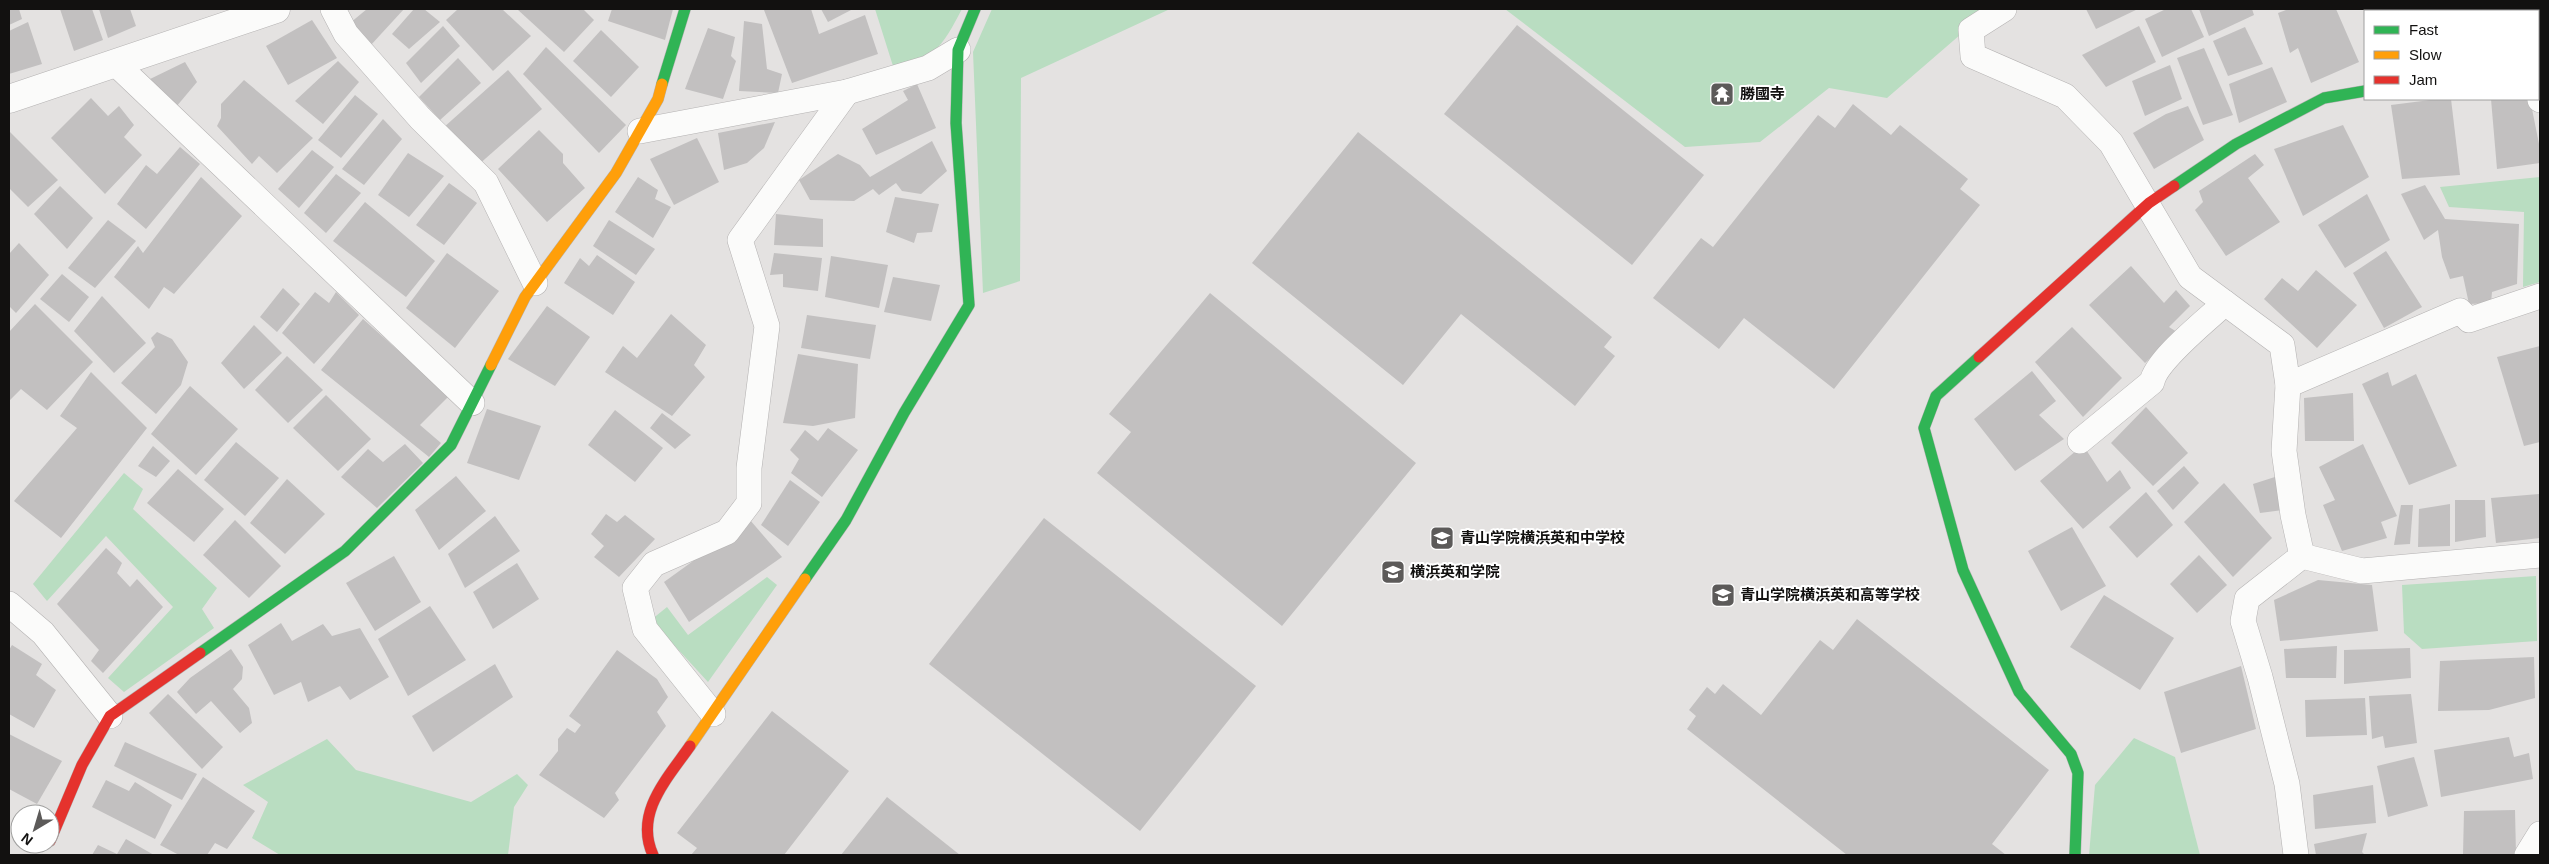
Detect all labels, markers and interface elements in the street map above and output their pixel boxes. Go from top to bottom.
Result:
legend [2364,10,2539,100]
text: Fast [2409,21,2439,38]
text: Slow [2409,46,2442,63]
text: Jam [2409,71,2437,88]
temple icon: 勝國寺 [1709,81,1735,107]
place label: 勝國寺 [1740,85,1785,102]
school or university icon: 青山学院横浜英和中学校 [1429,525,1455,551]
place label: 青山学院横浜英和中学校 [1460,529,1625,546]
school or university icon: 横浜英和学院 [1380,559,1406,585]
place label: 横浜英和学院 [1410,563,1500,580]
school or university icon: 青山学院横浜英和高等学校 [1710,582,1736,608]
place label: 青山学院横浜英和高等学校 [1740,586,1920,603]
north arrow [10,804,60,854]
text: N [18,830,36,849]

